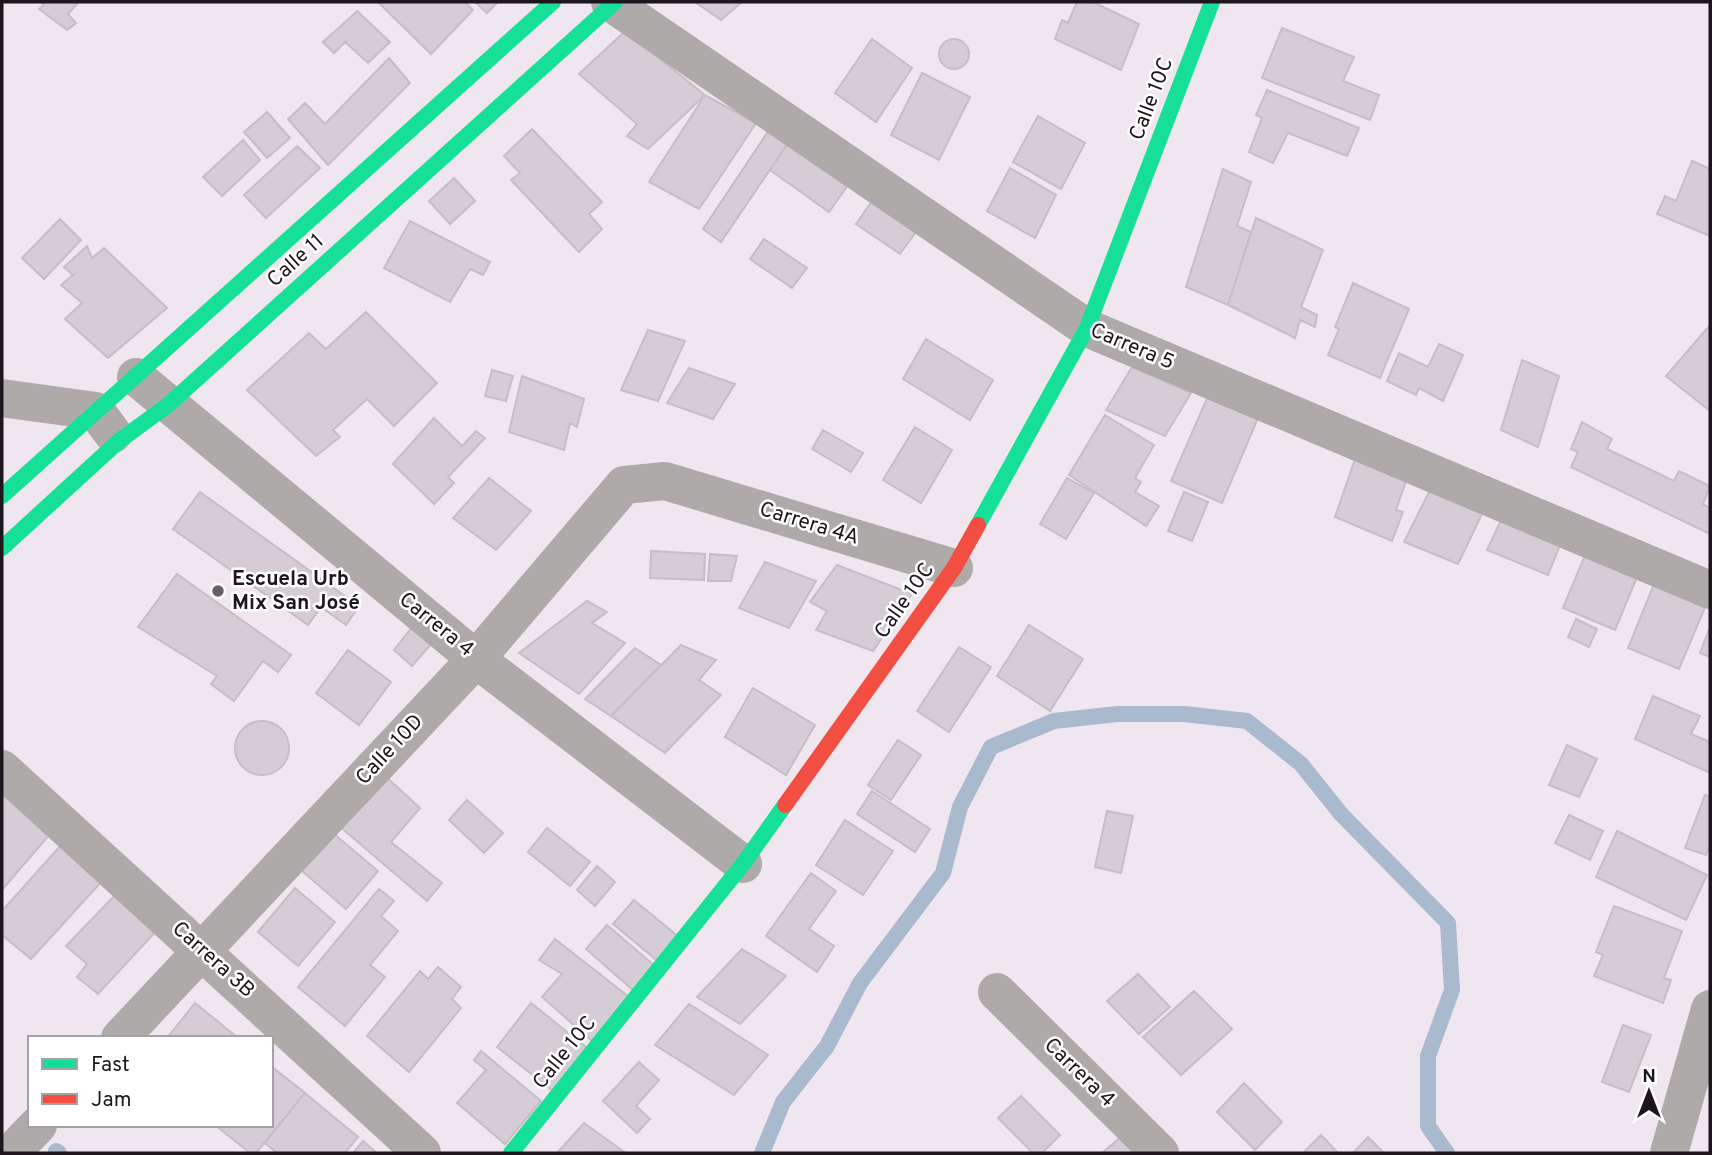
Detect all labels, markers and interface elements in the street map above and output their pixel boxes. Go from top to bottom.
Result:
street label: Calle 10C [1124,54,1180,144]
street label: Calle 11 [262,228,330,294]
street label: Carrera 5 [1086,317,1178,377]
street label: Carrera 4A [756,496,862,552]
street label: Calle 10C [869,558,941,644]
place label: Escuela Urb Mix San José [232,566,360,617]
marker: Escuela Urb Mix San José [210,583,226,599]
street label: Carrera 4 [393,587,479,663]
street label: Calle 10D [350,709,430,791]
street label: Carrera 3B [166,916,260,1004]
street label: Calle 10C [527,1011,603,1095]
street label: Carrera 4 [1038,1032,1120,1114]
legend [28,1036,273,1127]
text: Fast [91,1052,130,1079]
north arrow [1614,1057,1684,1127]
text: N [1642,1065,1656,1089]
text: Jam [91,1087,132,1114]

